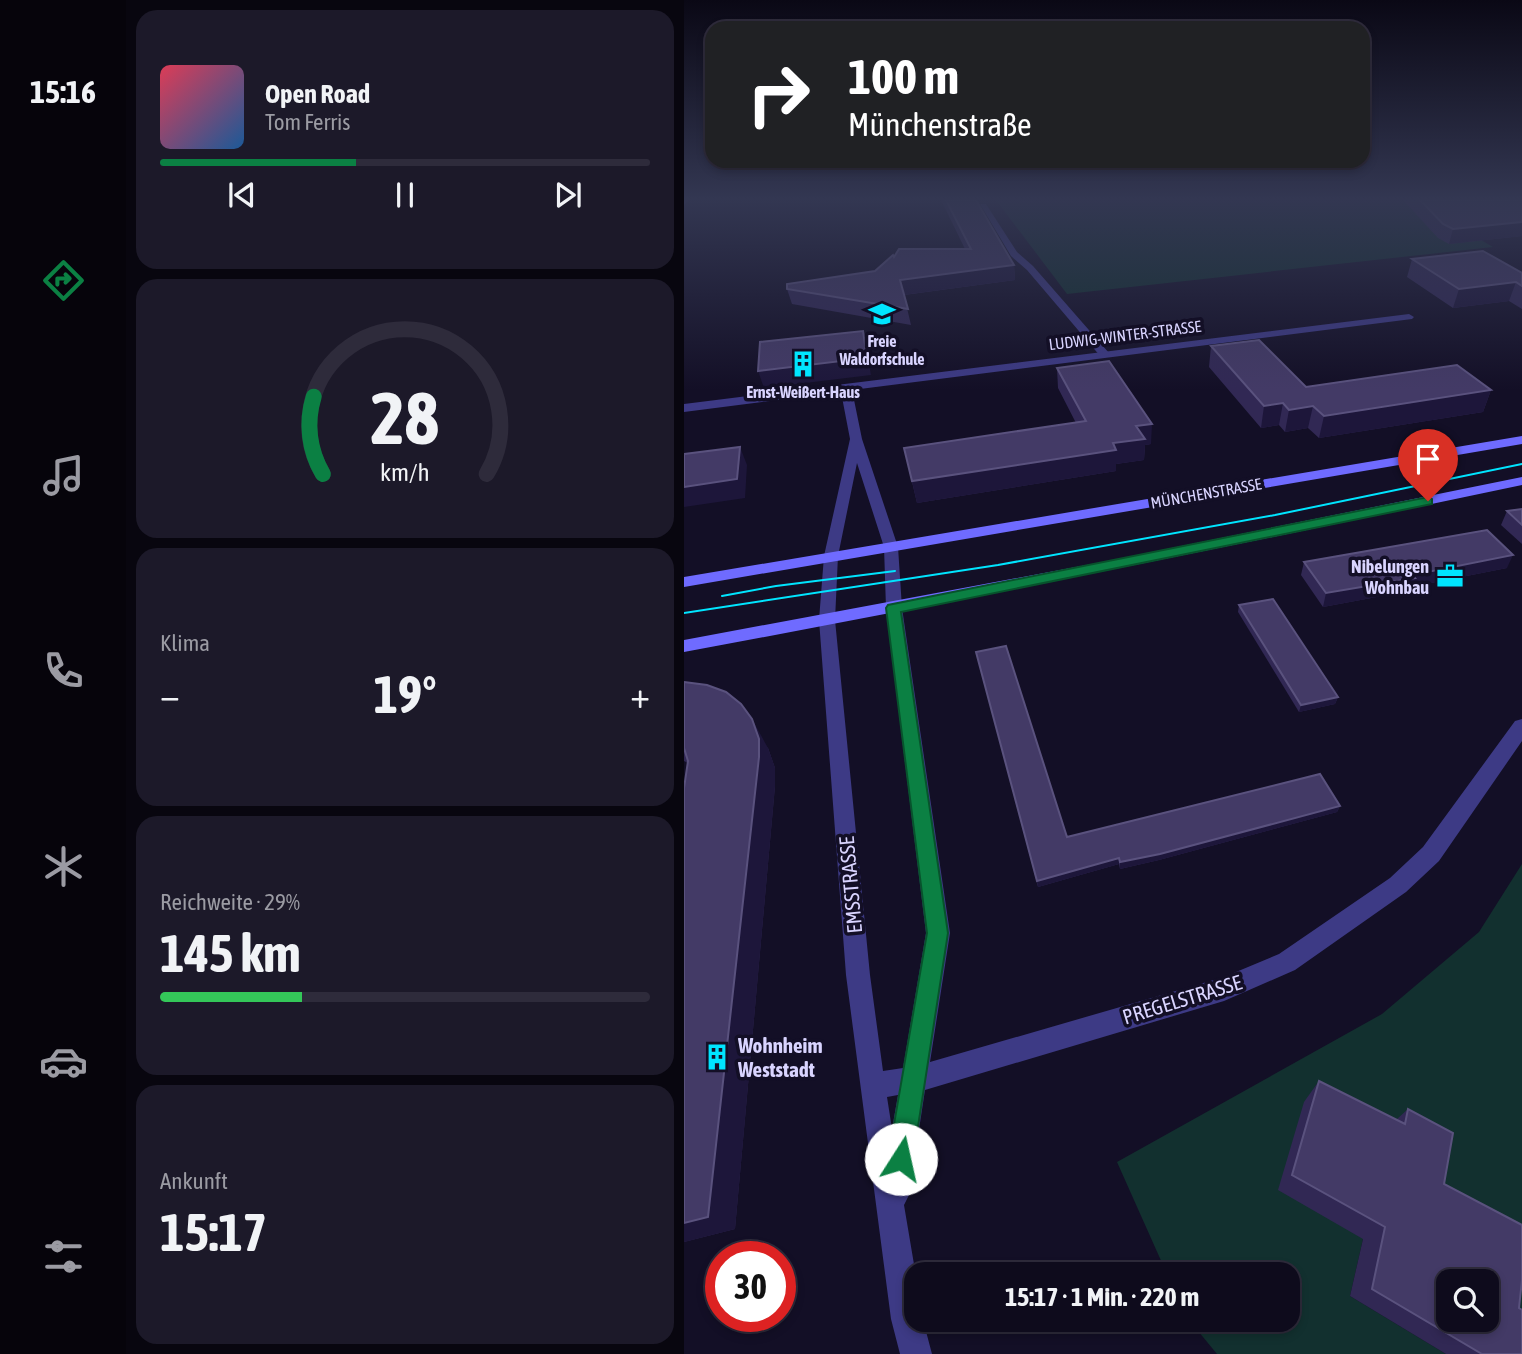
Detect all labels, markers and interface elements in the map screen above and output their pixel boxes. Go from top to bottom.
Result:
text: 100 m [848,48,959,104]
icon: right [733,49,824,140]
text: 15:16 [30,73,96,110]
text: Open Road [265,79,370,109]
text: Münchenstraße [848,106,1032,143]
text: Tom Ferris [265,109,350,135]
icon: previous [223,176,261,214]
icon: pause [386,176,424,214]
icon: next [549,176,587,214]
icon: directions [39,256,88,305]
school or university icon: Freie Waldorfschule [867,299,897,329]
street label: LUDWIG-WINTER-STRASSE [1048,317,1202,353]
place label: Freie Waldorfschule [838,332,925,368]
building icon: Ernst-Weißert-Haus [788,349,818,379]
text: 28 [371,377,439,460]
place label: Ernst-Weißert-Haus [746,383,860,401]
pin [1398,429,1458,501]
icon: arrive [1409,440,1447,478]
icon: music [39,451,88,500]
text: km/h [380,458,430,486]
street label: MÜNCHENSTRASSE [1149,474,1263,512]
place label: Nibelungen Wohnbau [1351,556,1429,598]
office icon: Nibelungen Wohnbau [1435,561,1465,591]
text: Klima [160,630,210,656]
icon: phone [39,646,88,695]
text: 19° [373,664,437,724]
text: − [160,673,180,716]
text: + [630,673,650,716]
street label: EMSSTRASSE [834,835,866,934]
icon: climate [39,842,88,891]
text: Reichweite · 29% [160,889,300,915]
text: 145 km [160,923,301,983]
street label: PREGELSTRASSE [1120,969,1245,1029]
place label: Wohnheim Weststadt [737,1033,823,1081]
icon: car [39,1037,88,1086]
building icon: Wohnheim Weststadt [702,1042,732,1072]
position arrow [864,1122,938,1196]
text: Ankunft [160,1168,228,1194]
text: 15:17 [160,1202,267,1262]
icon: filters [39,1232,88,1281]
speed limit sign: 30 [705,1241,796,1332]
map controls [1436,1269,1499,1332]
button: search [1436,1269,1499,1332]
text: 15:17 · 1 Min. · 220 m [1005,1282,1199,1312]

